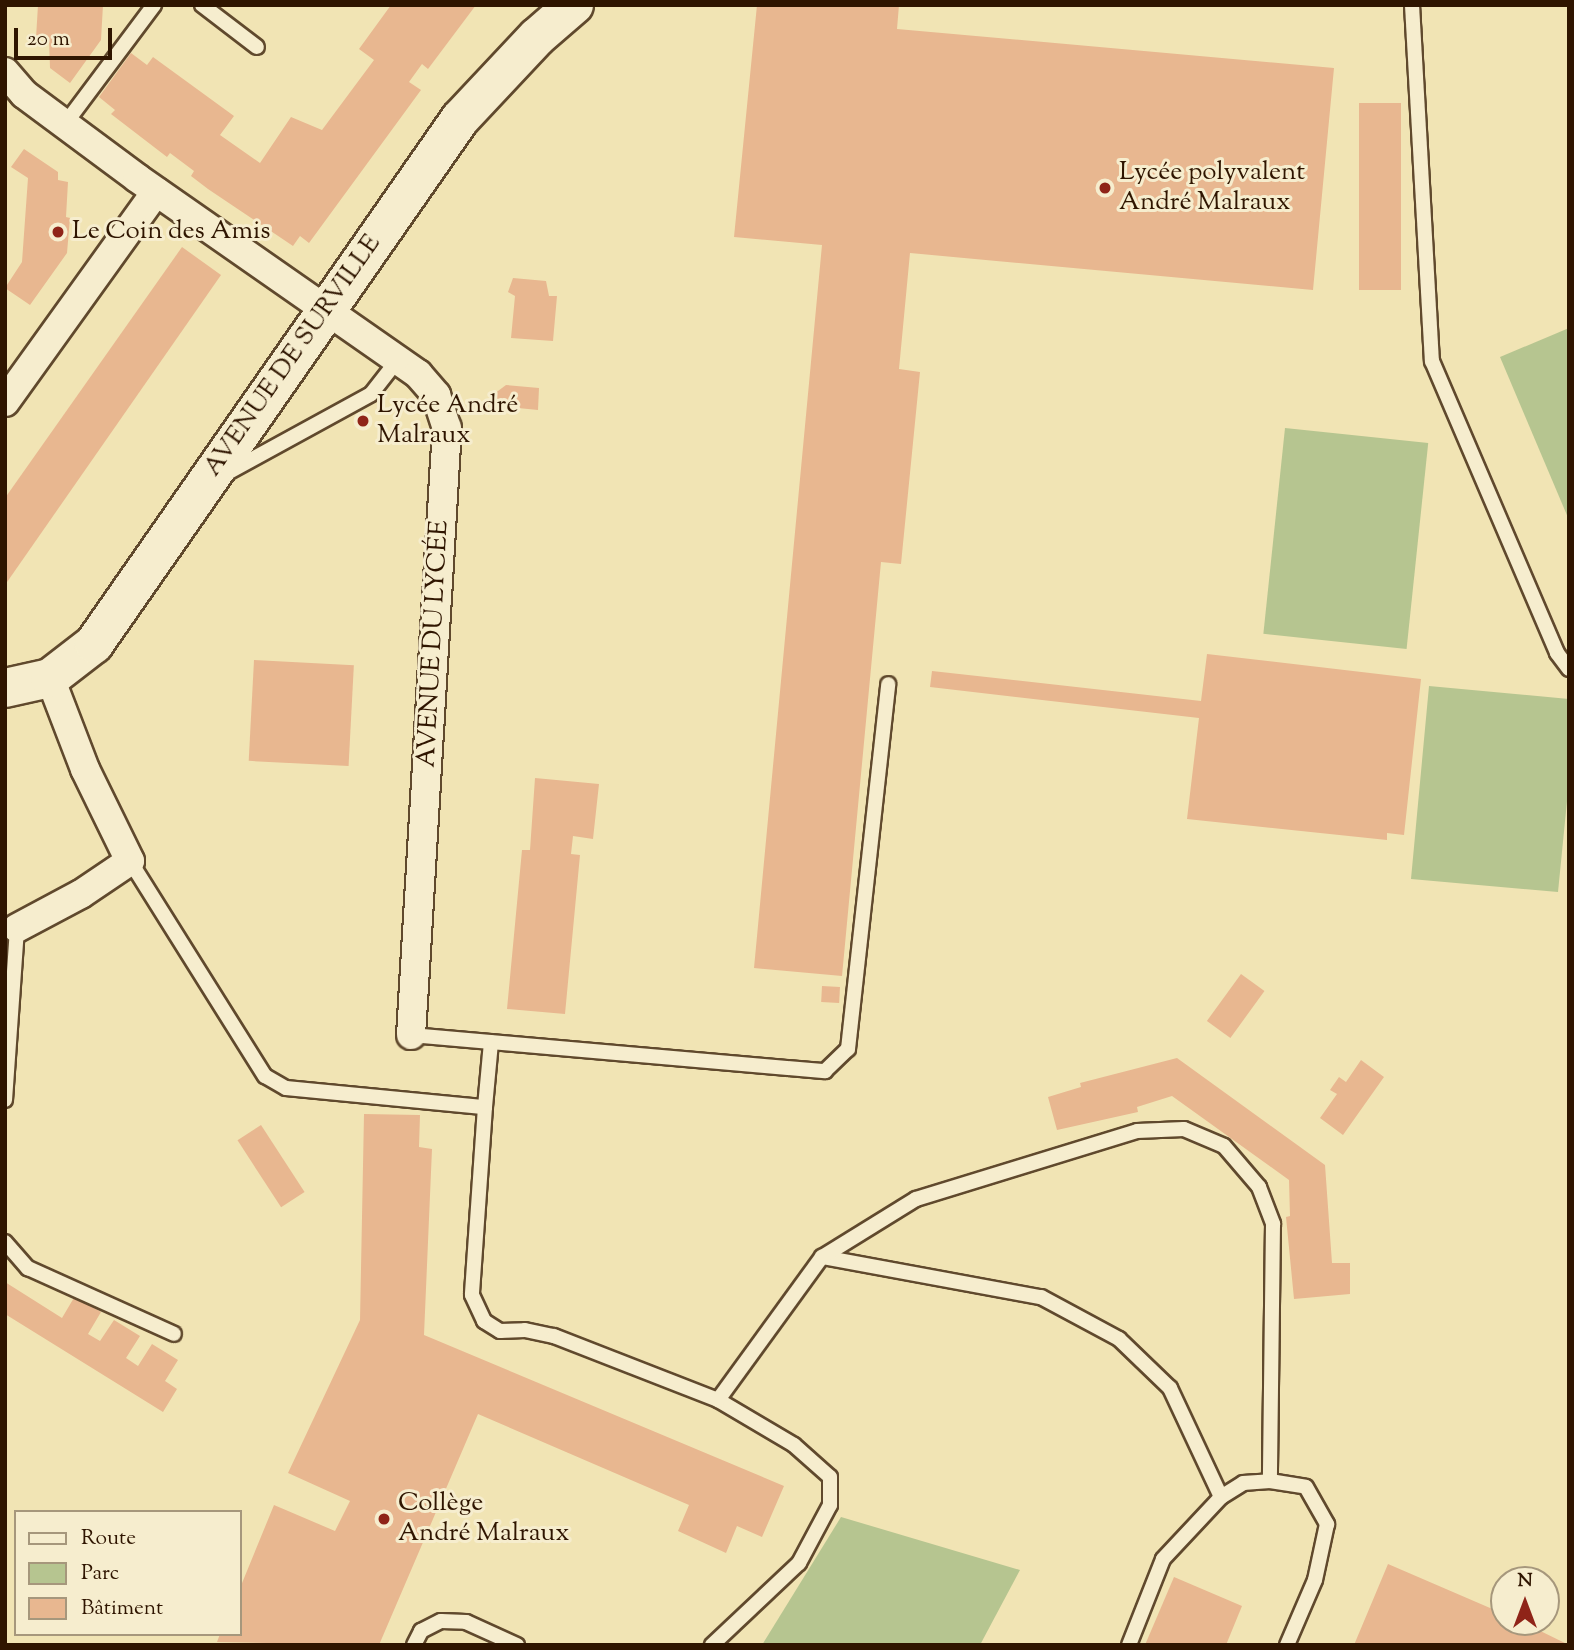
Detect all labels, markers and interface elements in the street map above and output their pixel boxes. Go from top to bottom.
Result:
scale bar [18,14,116,58]
text: 20 m [27,25,70,55]
place label: Lycée polyvalent André Malraux [1119,157,1305,218]
marker: Lycée polyvalent André Malraux [1097,180,1113,196]
place label: Le Coin des Amis [72,216,271,248]
marker: Le Coin des Amis [50,224,66,240]
street label: AVENUE DE SURVILLE [198,229,388,483]
place label: Lycée André Malraux [377,390,518,452]
marker: Lycée André Malraux [355,413,371,429]
street label: AVENUE DU LYCÉE [412,520,456,768]
place label: Collège André Malraux [398,1488,570,1550]
legend [14,1510,242,1636]
marker: Collège André Malraux [376,1511,392,1527]
text: Route [81,1524,136,1554]
text: Parc [81,1559,119,1589]
north arrow [1490,1566,1560,1636]
text: N [1517,1568,1533,1595]
text: Bâtiment [81,1594,163,1624]

